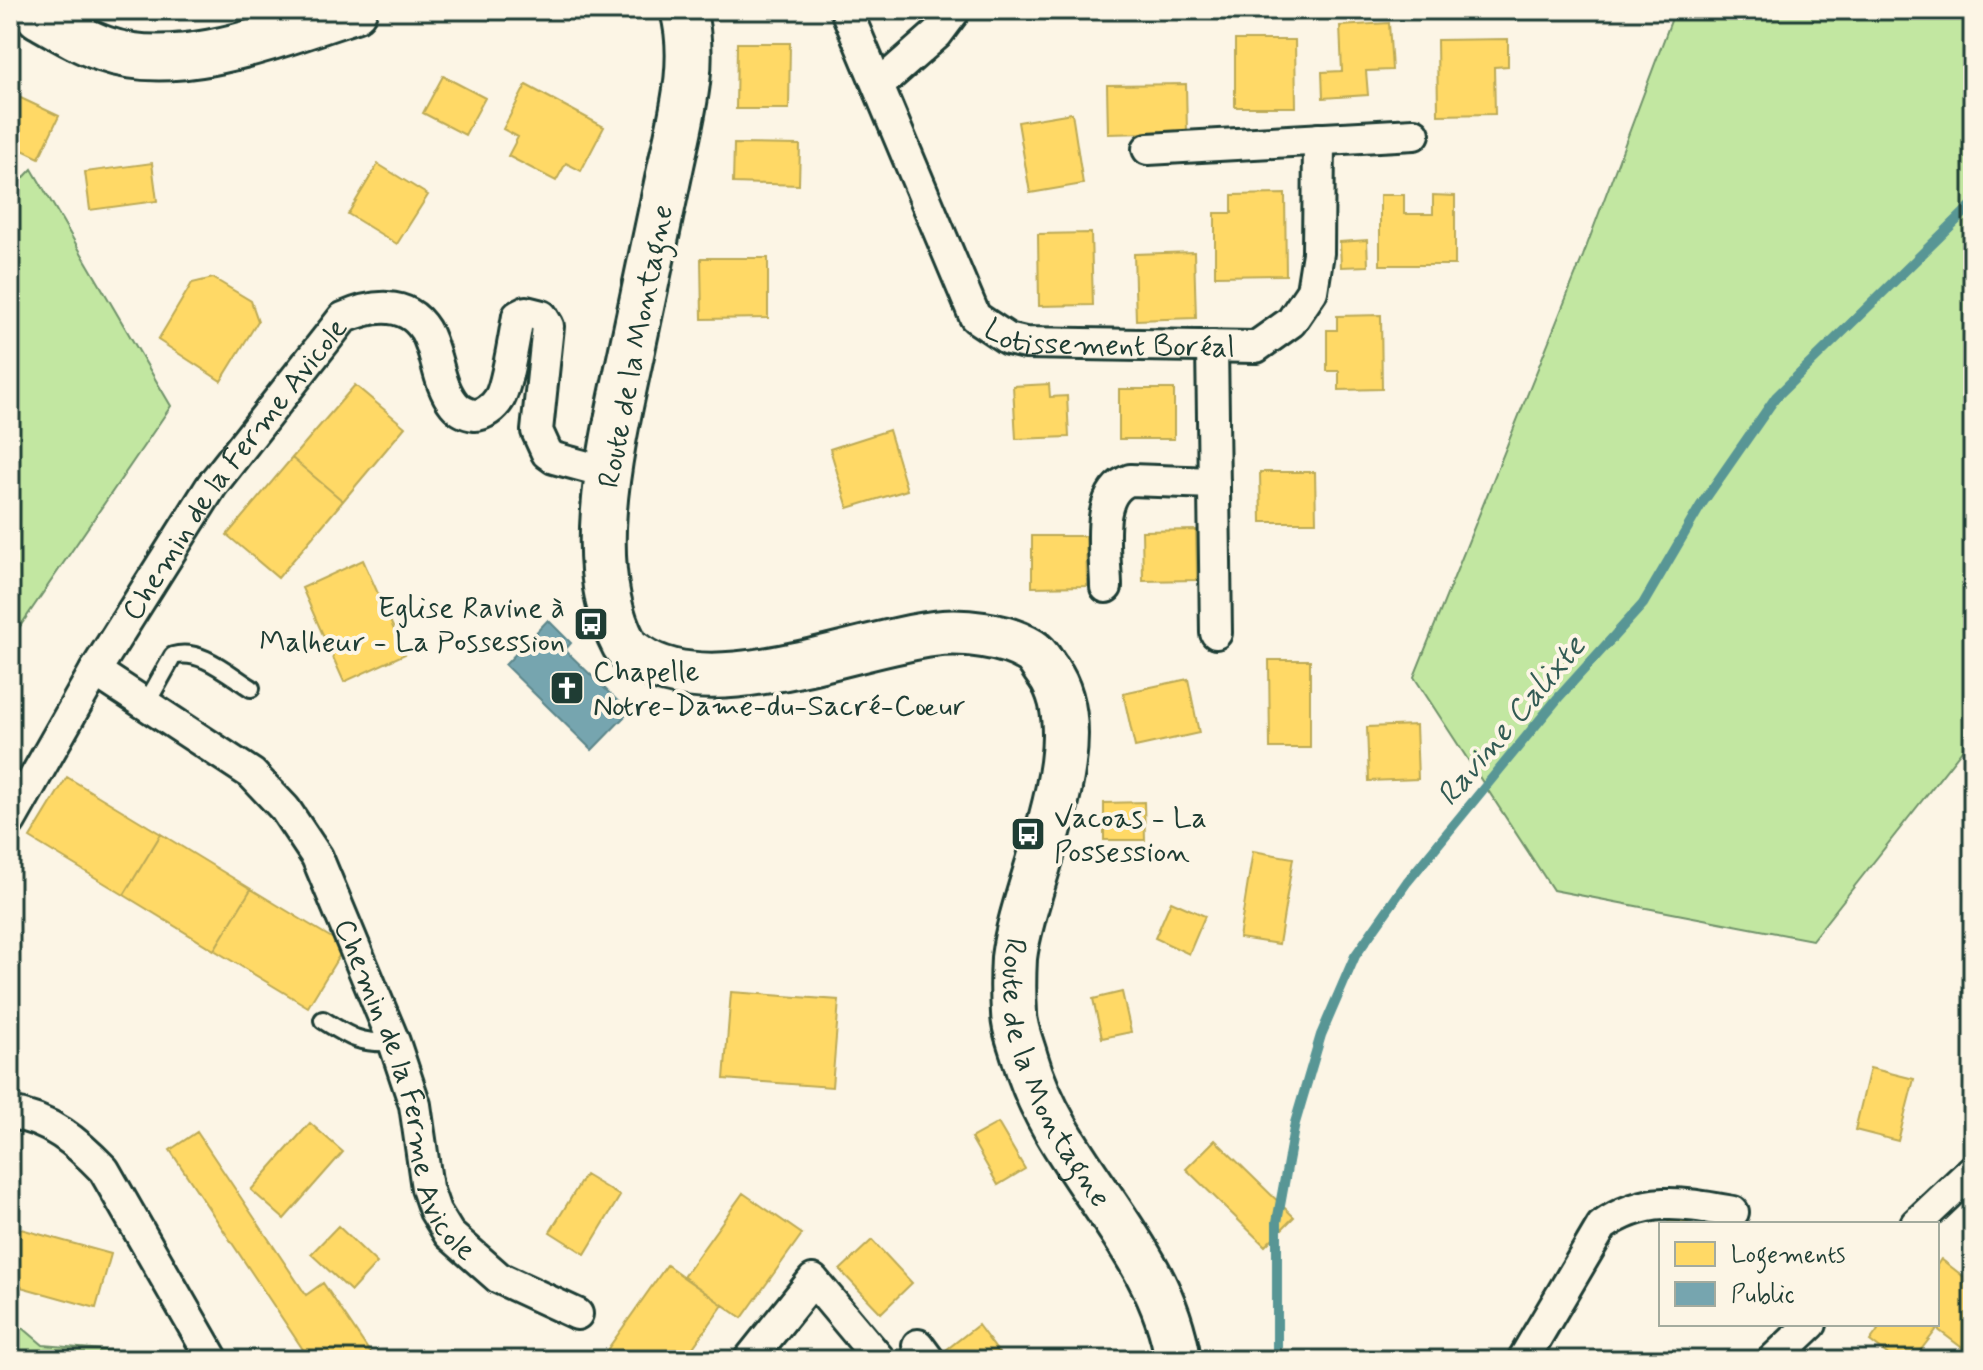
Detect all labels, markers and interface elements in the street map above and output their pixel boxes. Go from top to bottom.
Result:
street label: Route de la Montagne [590,201,686,492]
street label: Chemin de la Ferme Avicole [114,310,357,628]
street label: Lotissement Boréal [976,310,1235,368]
place label: Eglise Ravine à Malheur - La Possession [259,589,565,662]
bus stop icon: Eglise Ravine à Malheur - La Possession [572,605,610,643]
water label: Ravine Calixte [1428,626,1596,815]
place label: Chapelle Notre-Dame-du-Sacré-Cœur [593,653,966,726]
church icon: Chapelle Notre-Dame-du-Sacré-Cœur [548,669,586,707]
place label: Vacoas - La Possession [1054,799,1207,872]
bus stop icon: Vacoas - La Possession [1009,815,1047,853]
street label: Chemin de la Ferme Avicole [324,913,484,1270]
street label: Route de la Montagne [992,935,1119,1215]
legend [1659,1222,1939,1326]
text: Logements [1731,1240,1845,1274]
text: Public [1731,1280,1795,1311]

